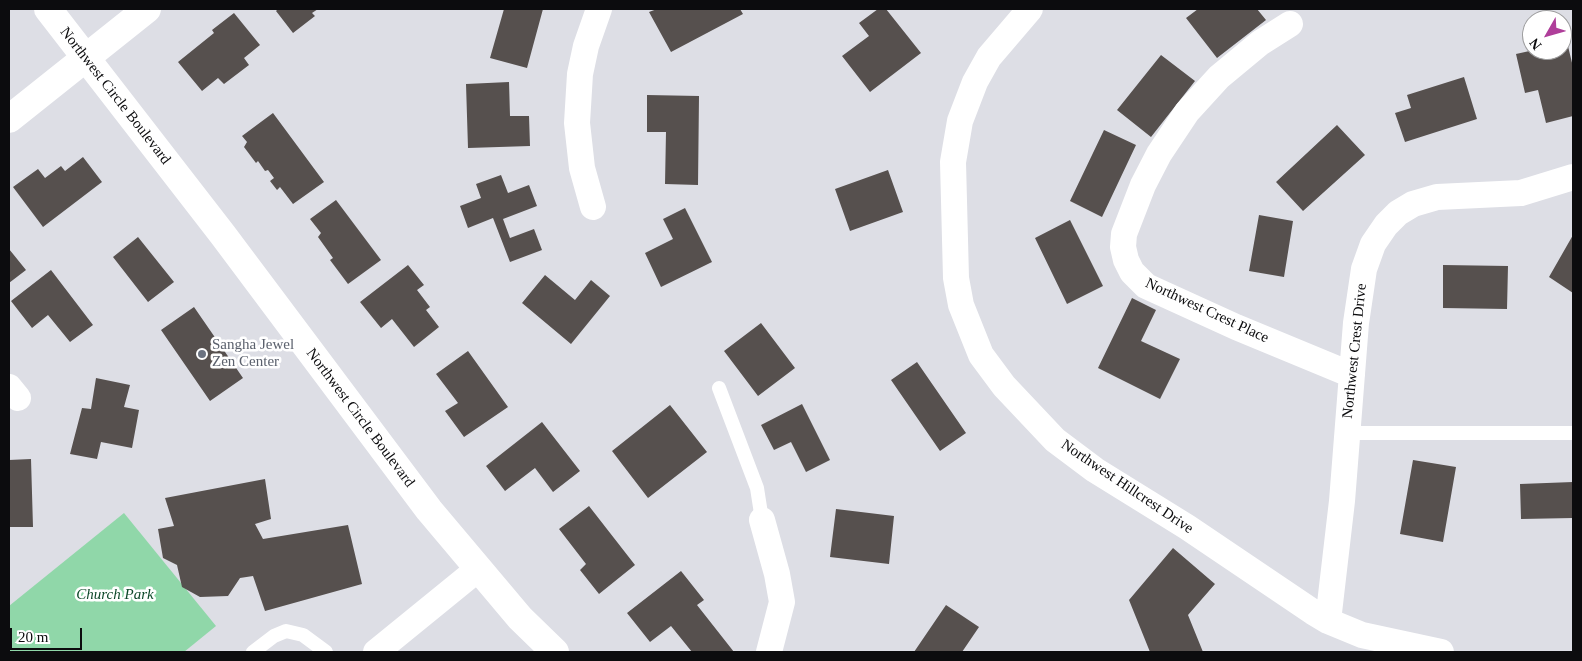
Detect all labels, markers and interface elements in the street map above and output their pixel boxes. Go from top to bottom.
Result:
north arrow [1522,10,1572,60]
street label: Northwest Circle Boulevard [56,24,174,168]
text: N [1527,35,1545,53]
street label: Northwest Crest Place [1142,274,1272,348]
street label: Northwest Crest Drive [1339,283,1371,419]
place label: Sangha Jewel Zen Center [212,336,294,371]
street label: Northwest Circle Boulevard [302,345,418,491]
marker: Sangha Jewel Zen Center [196,348,208,360]
street label: Northwest Hillcrest Drive [1057,436,1197,538]
park label: Church Park [76,586,154,604]
scale bar [12,618,85,650]
text: 20 m [18,629,48,645]

